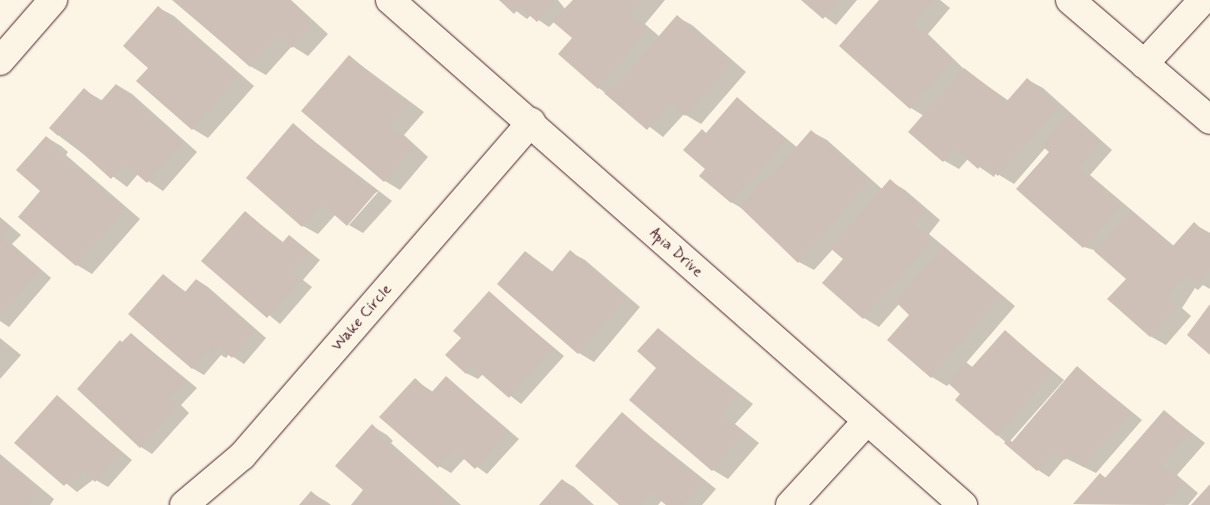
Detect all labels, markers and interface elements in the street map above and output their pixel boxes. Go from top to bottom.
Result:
street label: Apia Drive [646,224,706,282]
street label: Wake Circle [328,280,396,356]

